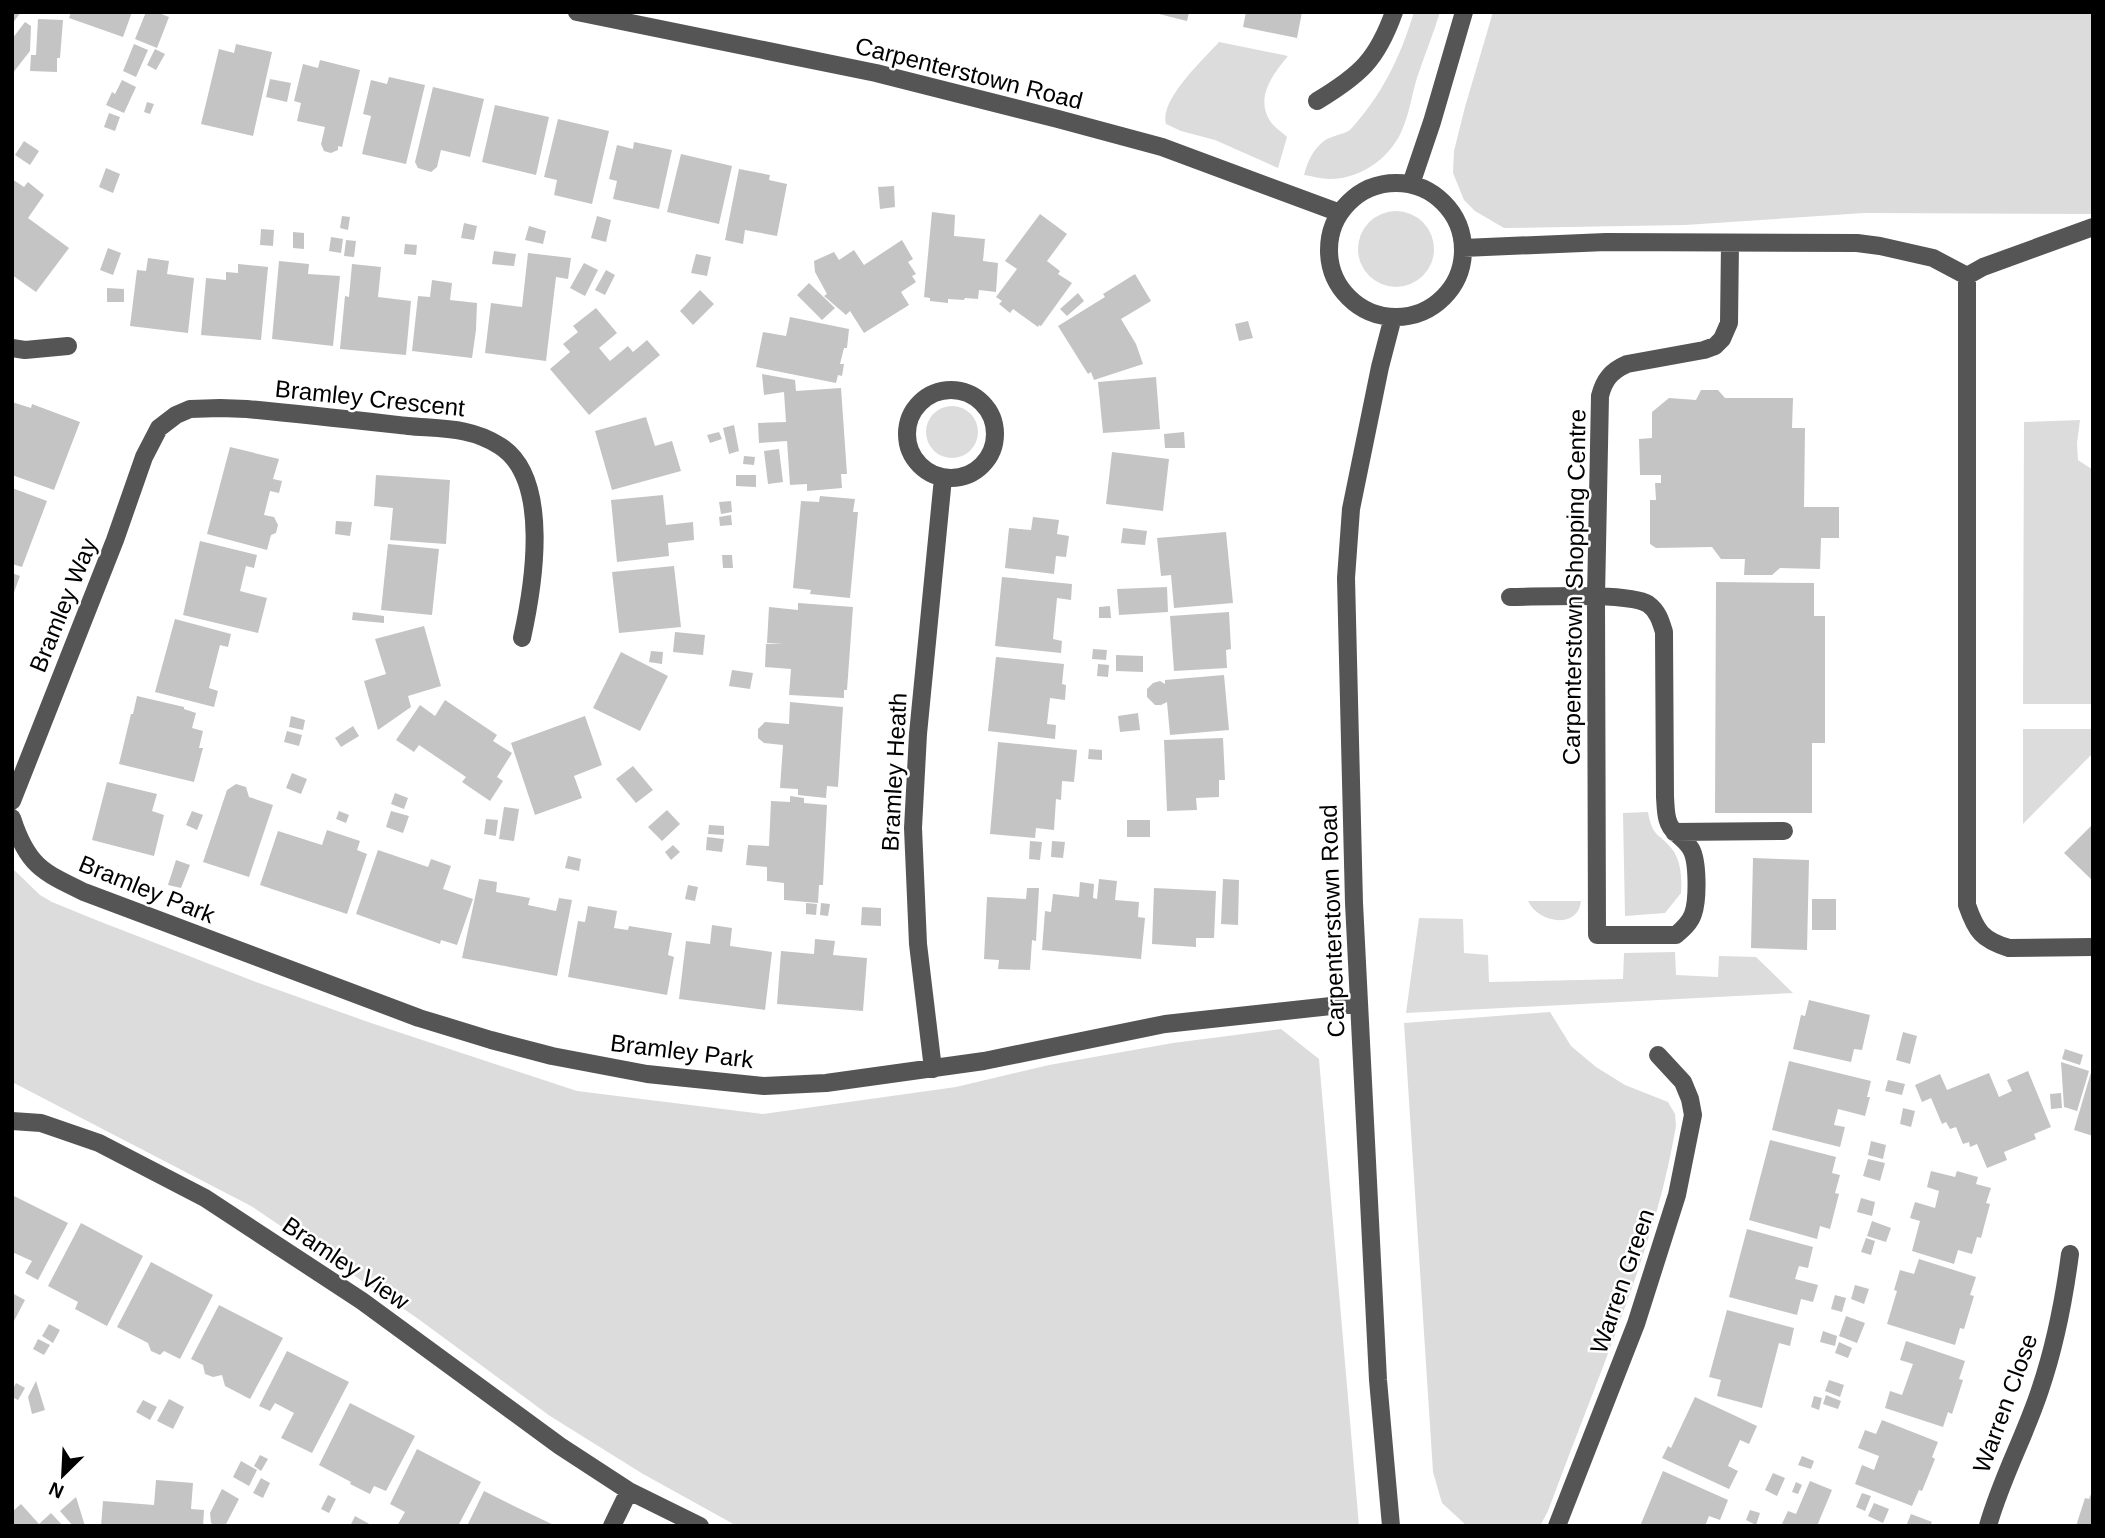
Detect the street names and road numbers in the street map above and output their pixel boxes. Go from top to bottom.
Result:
street label: Carpenterstown Road [852,32,1086,114]
street label: Bramley Crescent [274,375,467,421]
street label: Carpenterstown Shopping Centre [1557,409,1591,765]
street label: Bramley Way [24,534,102,676]
street label: Bramley Heath [876,692,912,852]
street label: Carpenterstown Road [1314,804,1350,1038]
street label: Bramley Park [75,850,220,929]
street label: Bramley Park [609,1029,756,1073]
street label: Warren Green [1585,1205,1659,1357]
street label: Bramley View [278,1211,415,1315]
street label: Warren Close [1967,1330,2043,1476]

